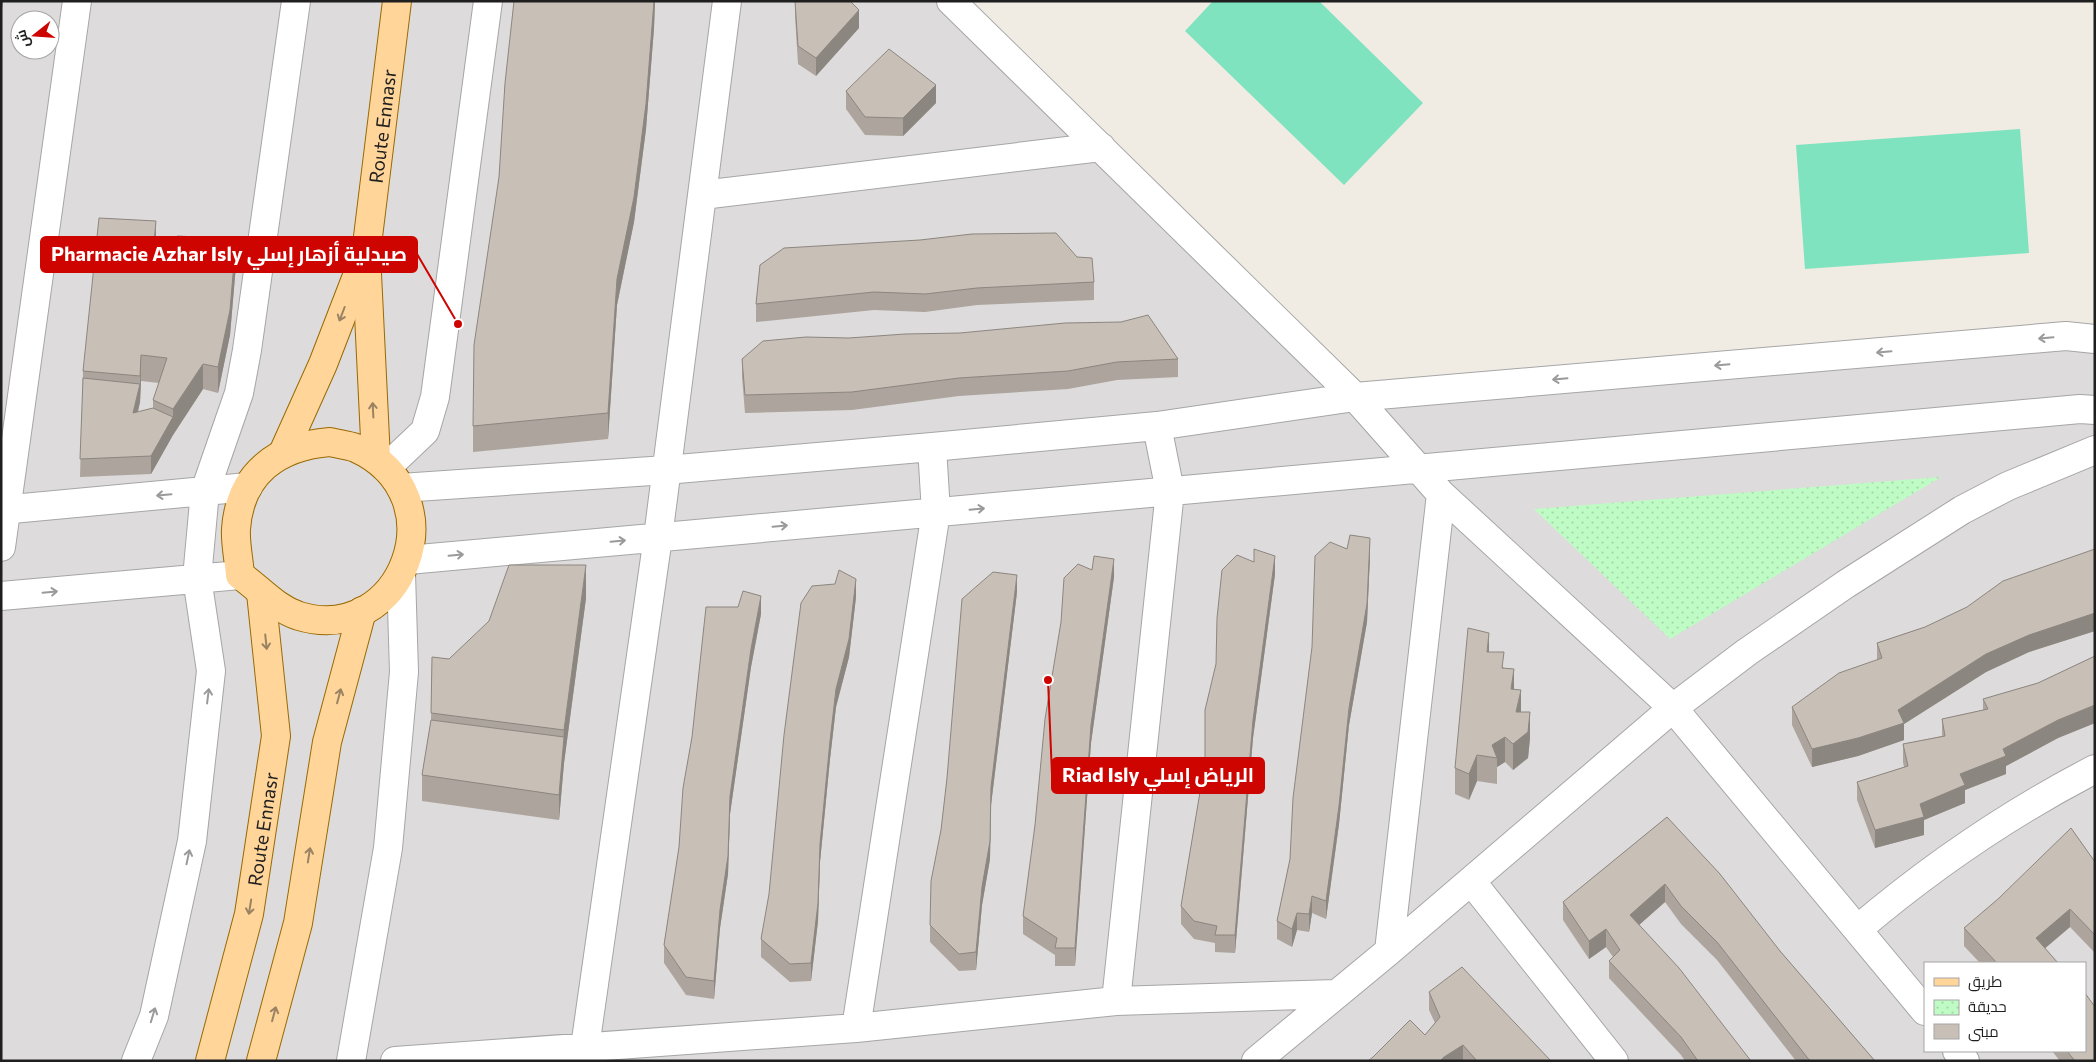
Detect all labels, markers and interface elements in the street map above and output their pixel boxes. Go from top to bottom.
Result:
north arrow [10,10,60,60]
text: ش [11,28,34,50]
street label: Route Ennasr [363,67,400,185]
callout: Pharmacie Azhar Isly صيدلية أزهار إسلي [41,237,417,272]
text: Pharmacie Azhar Isly صيدلية أزهار إسلي [51,240,407,270]
one-way arrow [337,306,346,322]
one-way arrow [2039,333,2055,343]
one-way arrow [1877,347,1893,356]
one-way arrow [1715,361,1731,370]
one-way arrow [1553,374,1569,384]
one-way arrow [369,403,378,419]
one-way arrow [157,490,173,500]
one-way arrow [968,504,984,513]
one-way arrow [772,522,788,531]
one-way arrow [610,536,626,546]
one-way arrow [448,551,464,560]
one-way arrow [42,587,58,597]
one-way arrow [261,634,271,650]
one-way arrow [203,688,213,704]
one-way arrow [335,688,345,704]
callout: Riad Isly الرياض إسلي [1052,758,1264,793]
text: Riad Isly الرياض إسلي [1062,762,1254,791]
street label: Route Ennasr [242,770,282,887]
one-way arrow [304,848,314,864]
one-way arrow [184,849,193,865]
one-way arrow [245,899,255,915]
legend [1924,962,2086,1052]
text: طريق [1968,972,2002,992]
text: حديقة [1968,997,2007,1015]
one-way arrow [269,1006,279,1022]
one-way arrow [149,1008,159,1024]
text: مبنى [1968,1022,1999,1042]

